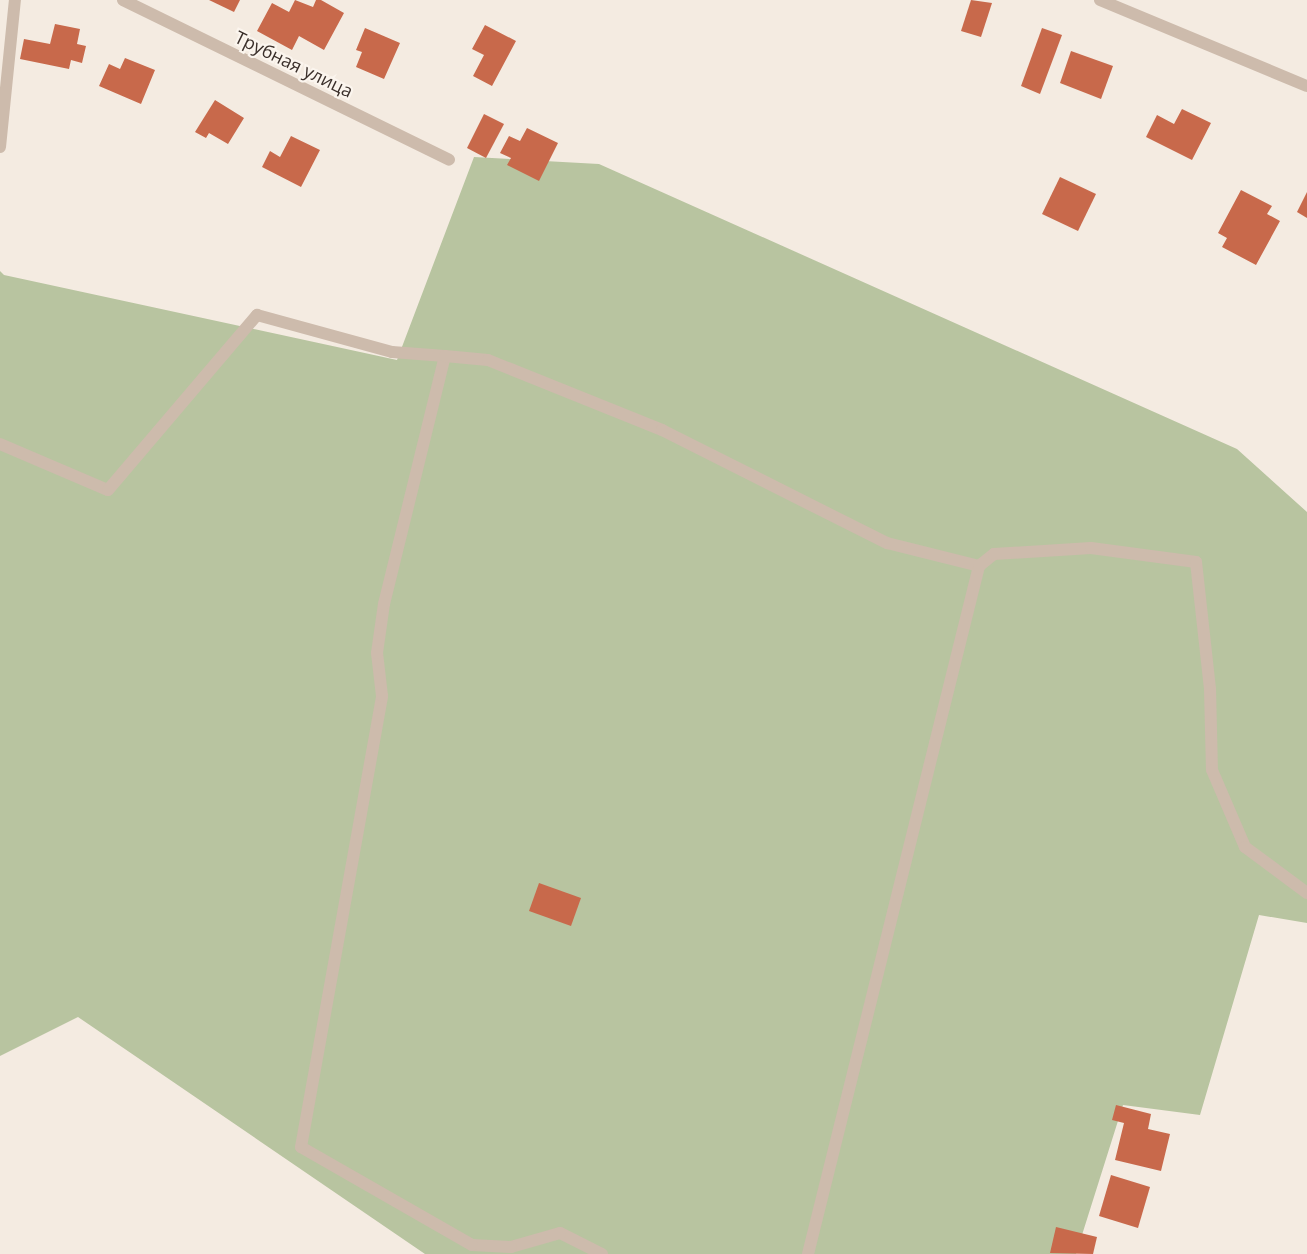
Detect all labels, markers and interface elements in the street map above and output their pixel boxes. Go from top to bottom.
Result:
street label: Трубная улица [231,26,357,102]

